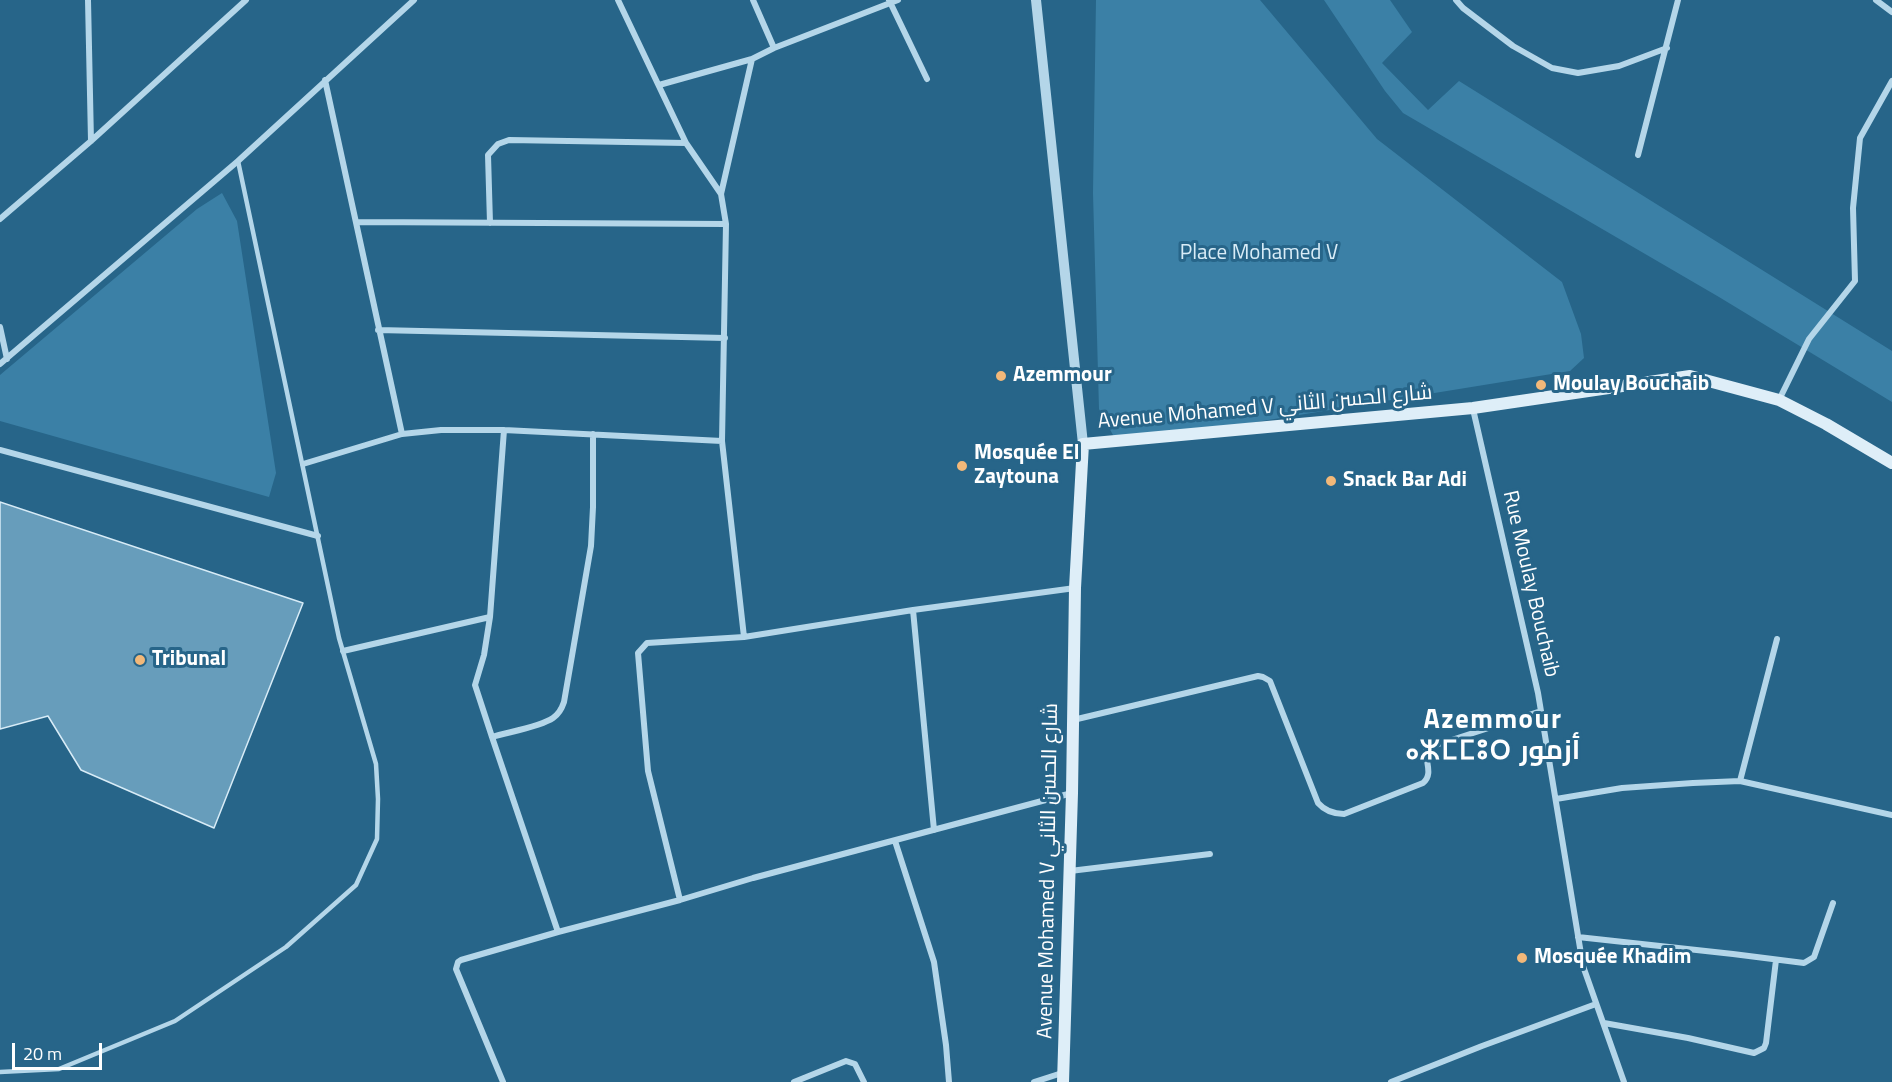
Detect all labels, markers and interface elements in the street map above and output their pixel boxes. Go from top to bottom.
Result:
park label: Place Mohamed V [1180,241,1338,267]
place label: Azemmour [1013,363,1112,389]
marker: Azemmour [994,369,1008,383]
place label: Moulay Bouchaib [1553,372,1709,398]
marker: Moulay Bouchaib [1534,378,1548,392]
street label: Avenue Mohamed V شارع الحسن الثاني [1097,381,1433,435]
place label: Mosquée El Zaytouna [974,441,1079,491]
marker: Mosquée El Zaytouna [955,459,969,473]
place label: Snack Bar Adi [1343,468,1467,494]
marker: Snack Bar Adi [1324,474,1338,488]
street label: Rue Moulay Bouchaib [1496,488,1564,680]
place label: Tribunal [152,647,226,673]
marker: Tribunal [133,653,147,667]
street label: Avenue Mohamed V شارع الحسن الثاني [1033,703,1065,1039]
district label: Azemmour ⴰⵣⵎⵎⵓⵔ أزمور [1411,705,1575,768]
place label: Mosquée Khadim [1534,945,1691,971]
marker: Mosquée Khadim [1515,951,1529,965]
scale bar [15,1031,105,1069]
text: 20 m [23,1040,62,1067]

